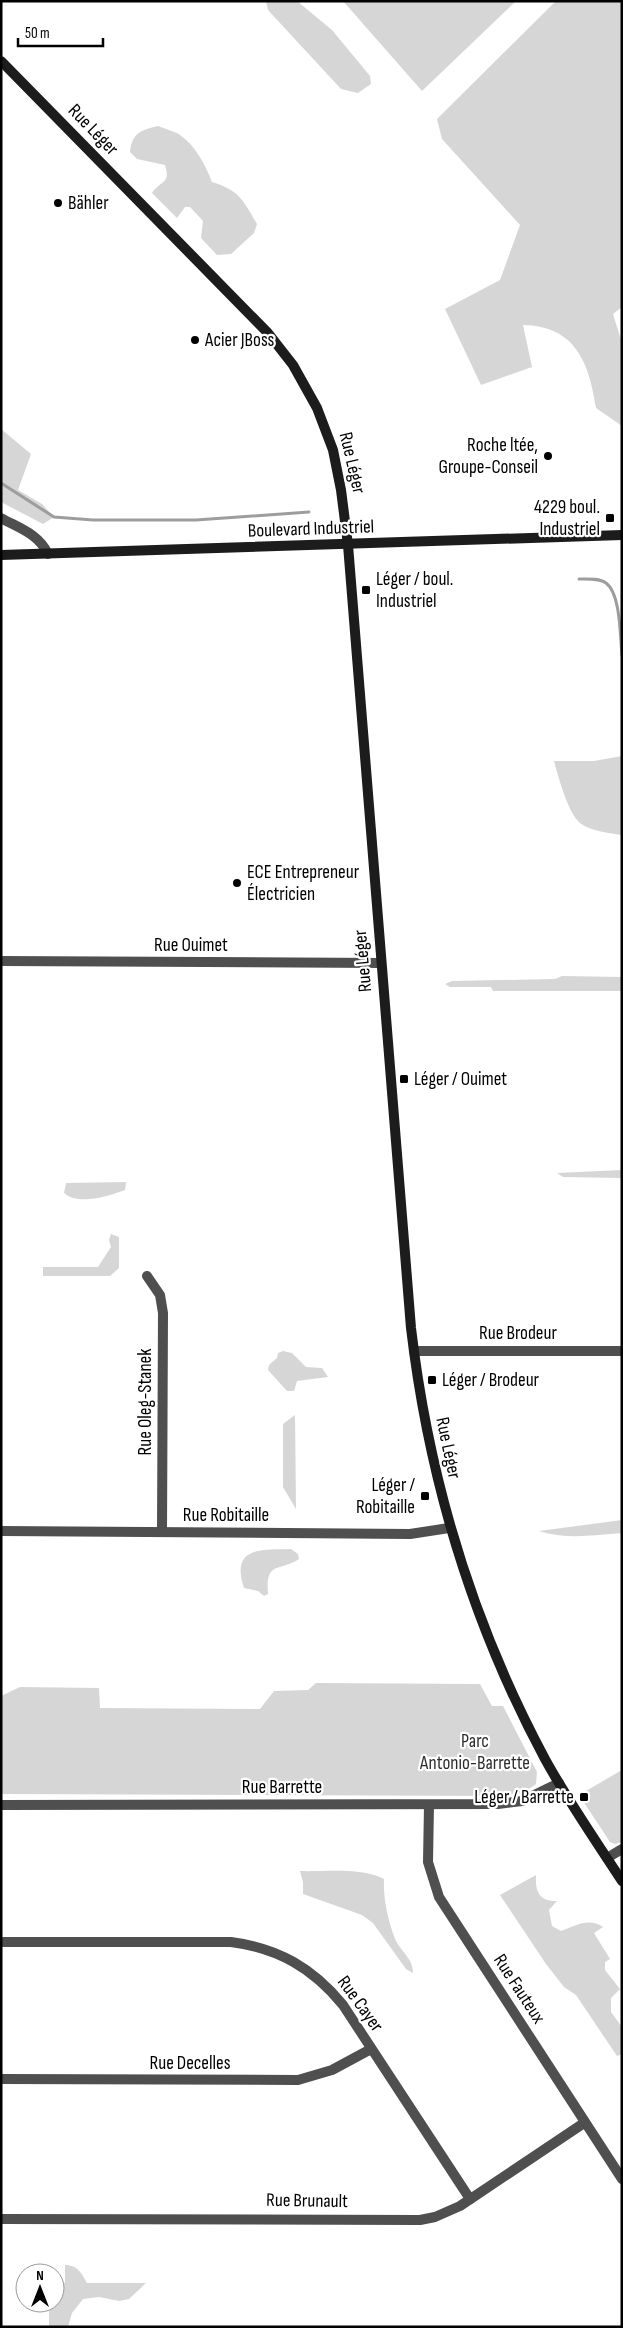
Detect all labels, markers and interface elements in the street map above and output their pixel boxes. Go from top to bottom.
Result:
scale bar [18,15,102,47]
text: 50 m [25,24,50,43]
street label: Rue Léger [63,100,123,161]
place label: Bähler [68,192,109,215]
marker: Bähler [52,197,64,209]
place label: Acier JBoss [204,329,274,352]
marker: Acier JBoss [189,334,201,346]
street label: Rue Léger [334,430,370,497]
place label: Roche ltée, Groupe-Conseil [438,434,538,479]
marker: Roche ltée, Groupe-Conseil [542,450,554,462]
place label: 4229 boul. Industriel [534,496,600,541]
marker: 4229 boul. Industriel [604,512,616,524]
street label: Boulevard Industriel [247,515,375,543]
place label: Léger / boul. Industriel [376,568,453,613]
marker: Léger / boul. Industriel [360,584,372,596]
place label: ECE Entrepreneur Électricien [247,861,360,906]
marker: ECE Entrepreneur Électricien [231,877,243,889]
street label: Rue Léger [349,928,377,993]
street label: Rue Ouimet [154,934,228,957]
place label: Léger / Ouimet [414,1068,507,1091]
marker: Léger / Ouimet [398,1073,410,1085]
street label: Rue Brodeur [479,1322,557,1345]
street label: Rue Oleg-Stanek [134,1348,157,1455]
place label: Léger / Brodeur [442,1369,540,1392]
marker: Léger / Brodeur [426,1374,438,1386]
street label: Rue Léger [430,1415,466,1481]
place label: Léger / Robitaille [356,1474,415,1519]
marker: Léger / Robitaille [419,1490,431,1502]
street label: Rue Robitaille [183,1504,269,1527]
park label: Parc Antonio-Barrette [419,1730,530,1775]
street label: Rue Barrette [242,1776,322,1799]
place label: Léger / Barrette [474,1786,574,1809]
marker: Léger / Barrette [578,1791,590,1803]
street label: Rue Fauteux [488,1950,550,2028]
street label: Rue Cayer [332,1971,388,2037]
street label: Rue Decelles [149,2052,231,2075]
street label: Rue Brunault [266,2189,348,2213]
north arrow [15,2263,65,2313]
text: N [36,2267,44,2284]

